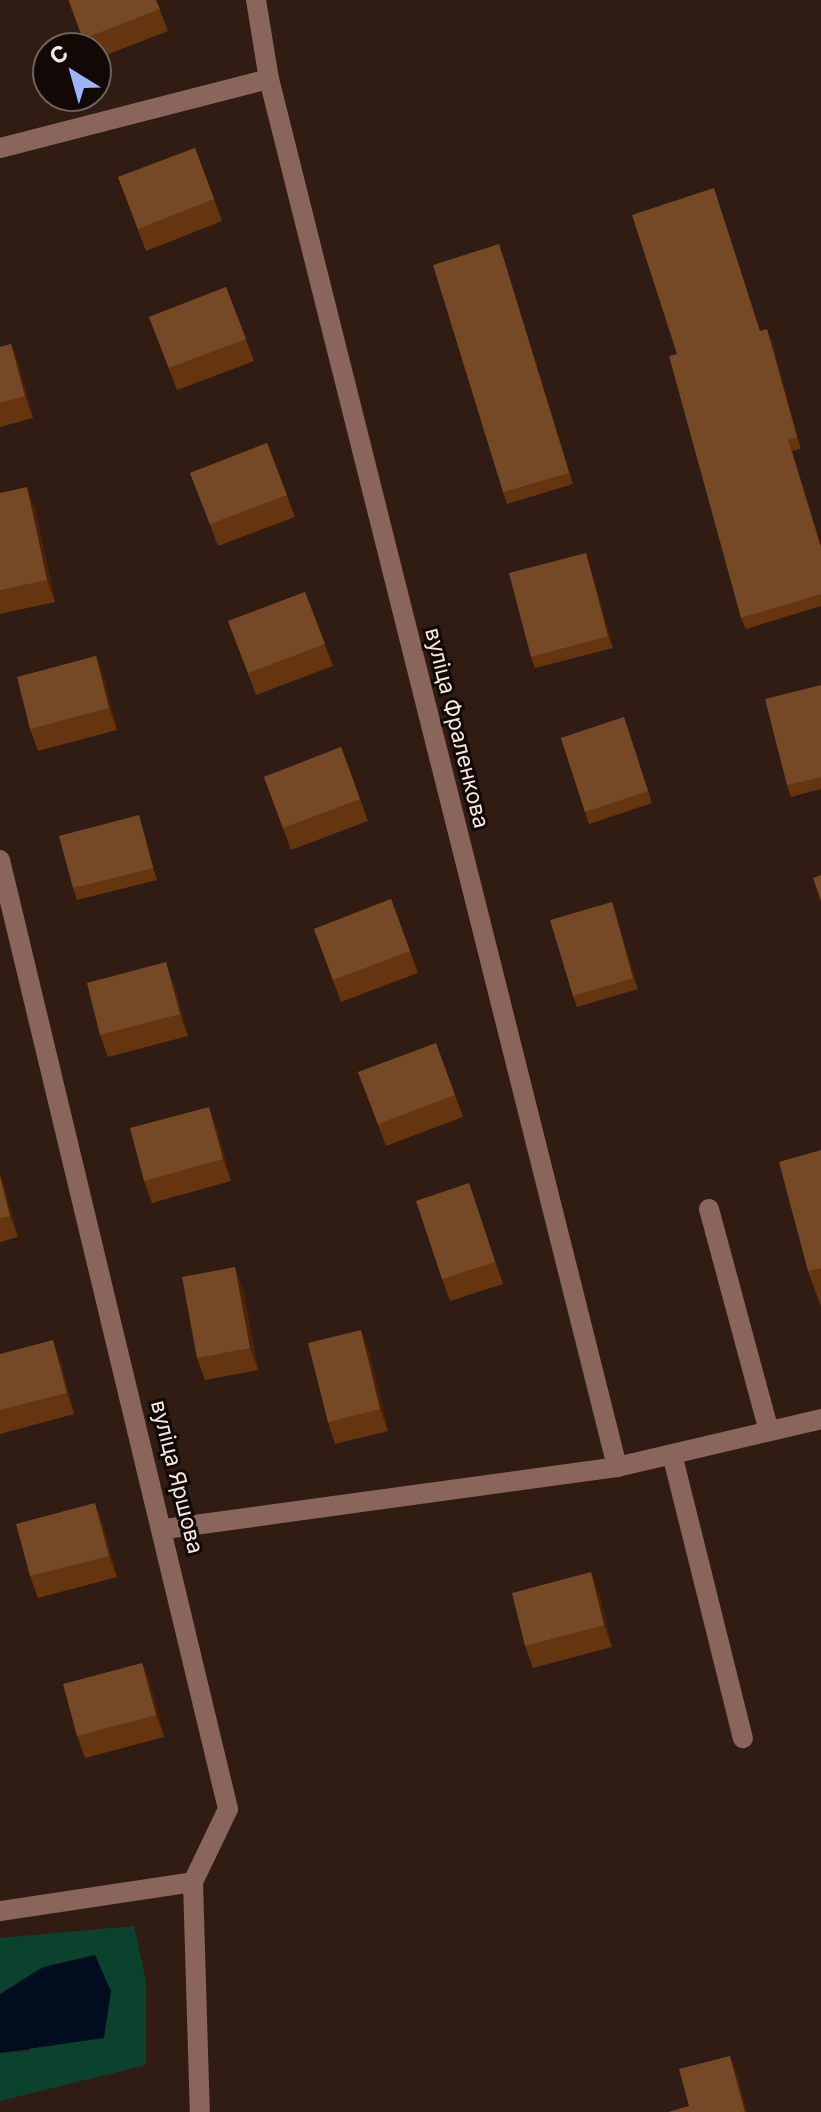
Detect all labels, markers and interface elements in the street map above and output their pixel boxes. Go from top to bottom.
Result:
north arrow [32,32,112,112]
text: С [44,39,73,70]
street label: вуліца Фраленкова [419,625,495,831]
street label: вуліца Яршова [145,1398,209,1556]

